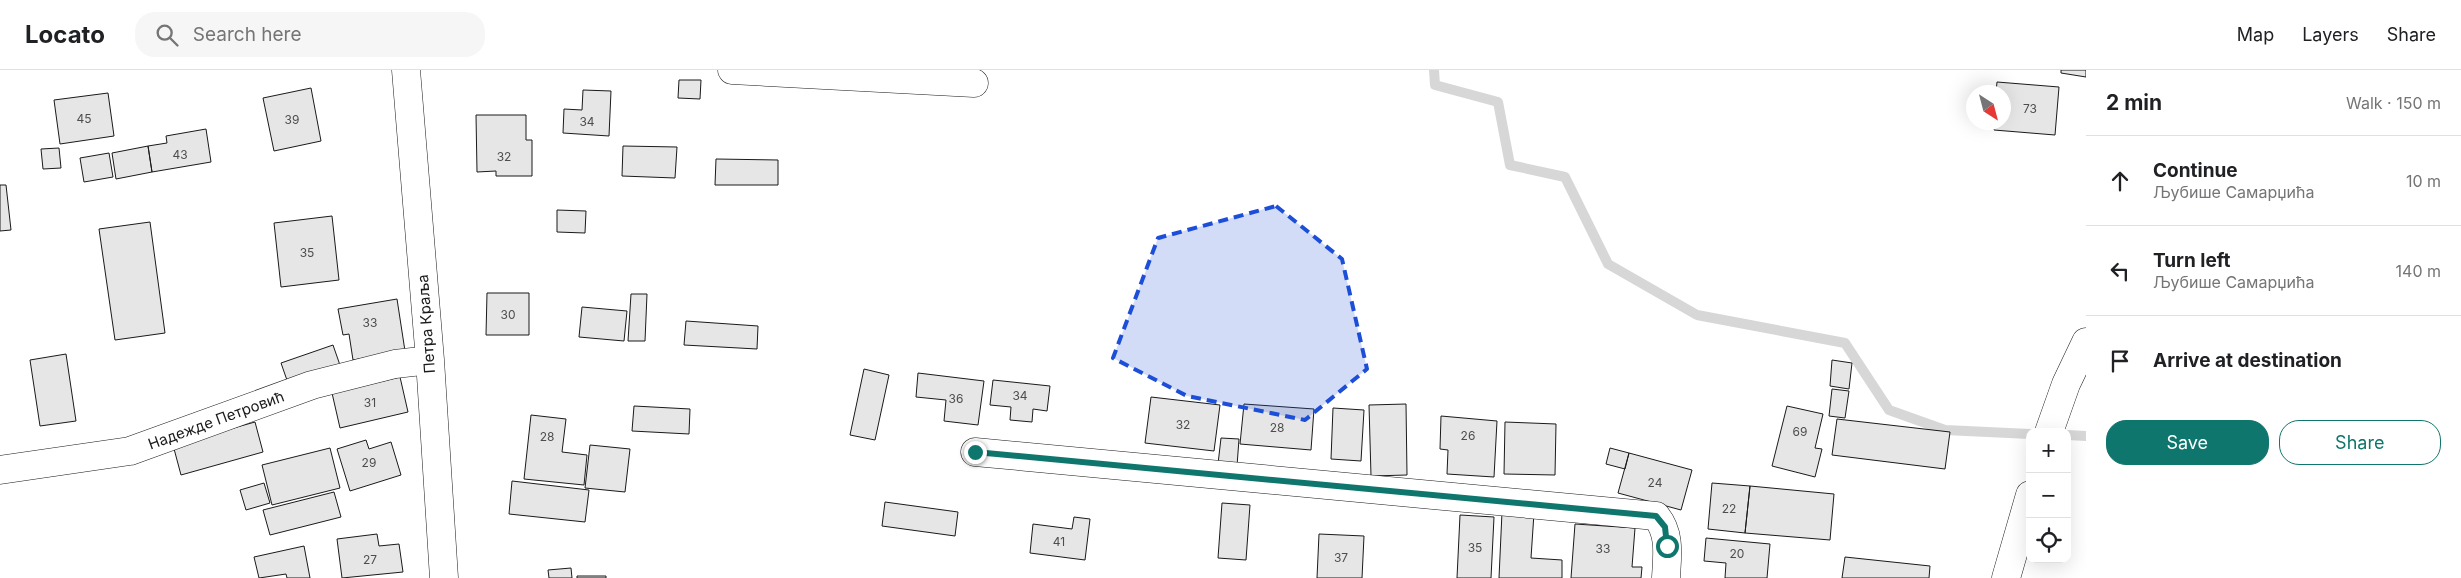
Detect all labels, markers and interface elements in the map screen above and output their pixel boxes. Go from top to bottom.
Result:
search box [135,12,485,57]
text: Locato [25,20,105,49]
icon: search [153,21,181,49]
text: Search here [193,23,301,46]
text: Map [2237,24,2274,45]
text: Layers [2302,24,2359,45]
text: Share [2387,24,2436,45]
north arrow [1966,85,2011,130]
text: 2 min [2106,90,2162,115]
text: Walk · 150 m [2346,93,2441,113]
house number: 73 [2023,101,2037,116]
house number: 45 [76,111,92,126]
house number: 39 [285,112,299,127]
house number: 34 [579,114,595,129]
house number: 43 [172,147,188,162]
house number: 32 [497,149,511,164]
text: Continue [2153,159,2238,182]
icon: ahead [2106,167,2134,195]
text: 10 m [2406,171,2441,191]
text: Љубише Самарџића [2153,182,2315,202]
house number: 35 [300,245,314,260]
text: Turn left [2153,249,2231,272]
icon: left [2106,257,2134,285]
text: 140 m [2396,261,2441,281]
text: Љубише Самарџића [2153,272,2315,292]
street label: Петра Краља [413,274,439,374]
house number: 30 [501,307,515,322]
house number: 33 [363,315,377,330]
icon: arrive [2106,347,2134,375]
text: Arrive at destination [2153,349,2342,372]
street label: Надежде Петровић [145,387,287,453]
house number: 34 [1012,388,1028,403]
house number: 36 [949,391,963,406]
house number: 31 [364,395,376,410]
house number: 32 [1176,417,1190,432]
house number: 28 [1270,420,1284,435]
button: Save [2106,420,2269,465]
button: Share [2279,420,2441,465]
house number: 69 [1793,424,1807,439]
house number: 26 [1461,428,1475,443]
map controls [2026,428,2071,563]
button: + [2026,428,2071,473]
house number: 28 [540,429,554,444]
route end [964,441,987,464]
house number: 29 [362,455,376,470]
button: − [2026,473,2071,518]
house number: 24 [1648,475,1663,490]
house number: 22 [1722,501,1736,516]
button: locate [2026,518,2071,563]
house number: 41 [1053,534,1065,549]
route start [1656,535,1679,558]
house number: 35 [1468,540,1482,555]
house number: 33 [1596,541,1610,556]
house number: 20 [1730,546,1744,561]
house number: 37 [1334,550,1348,565]
house number: 27 [363,552,377,567]

